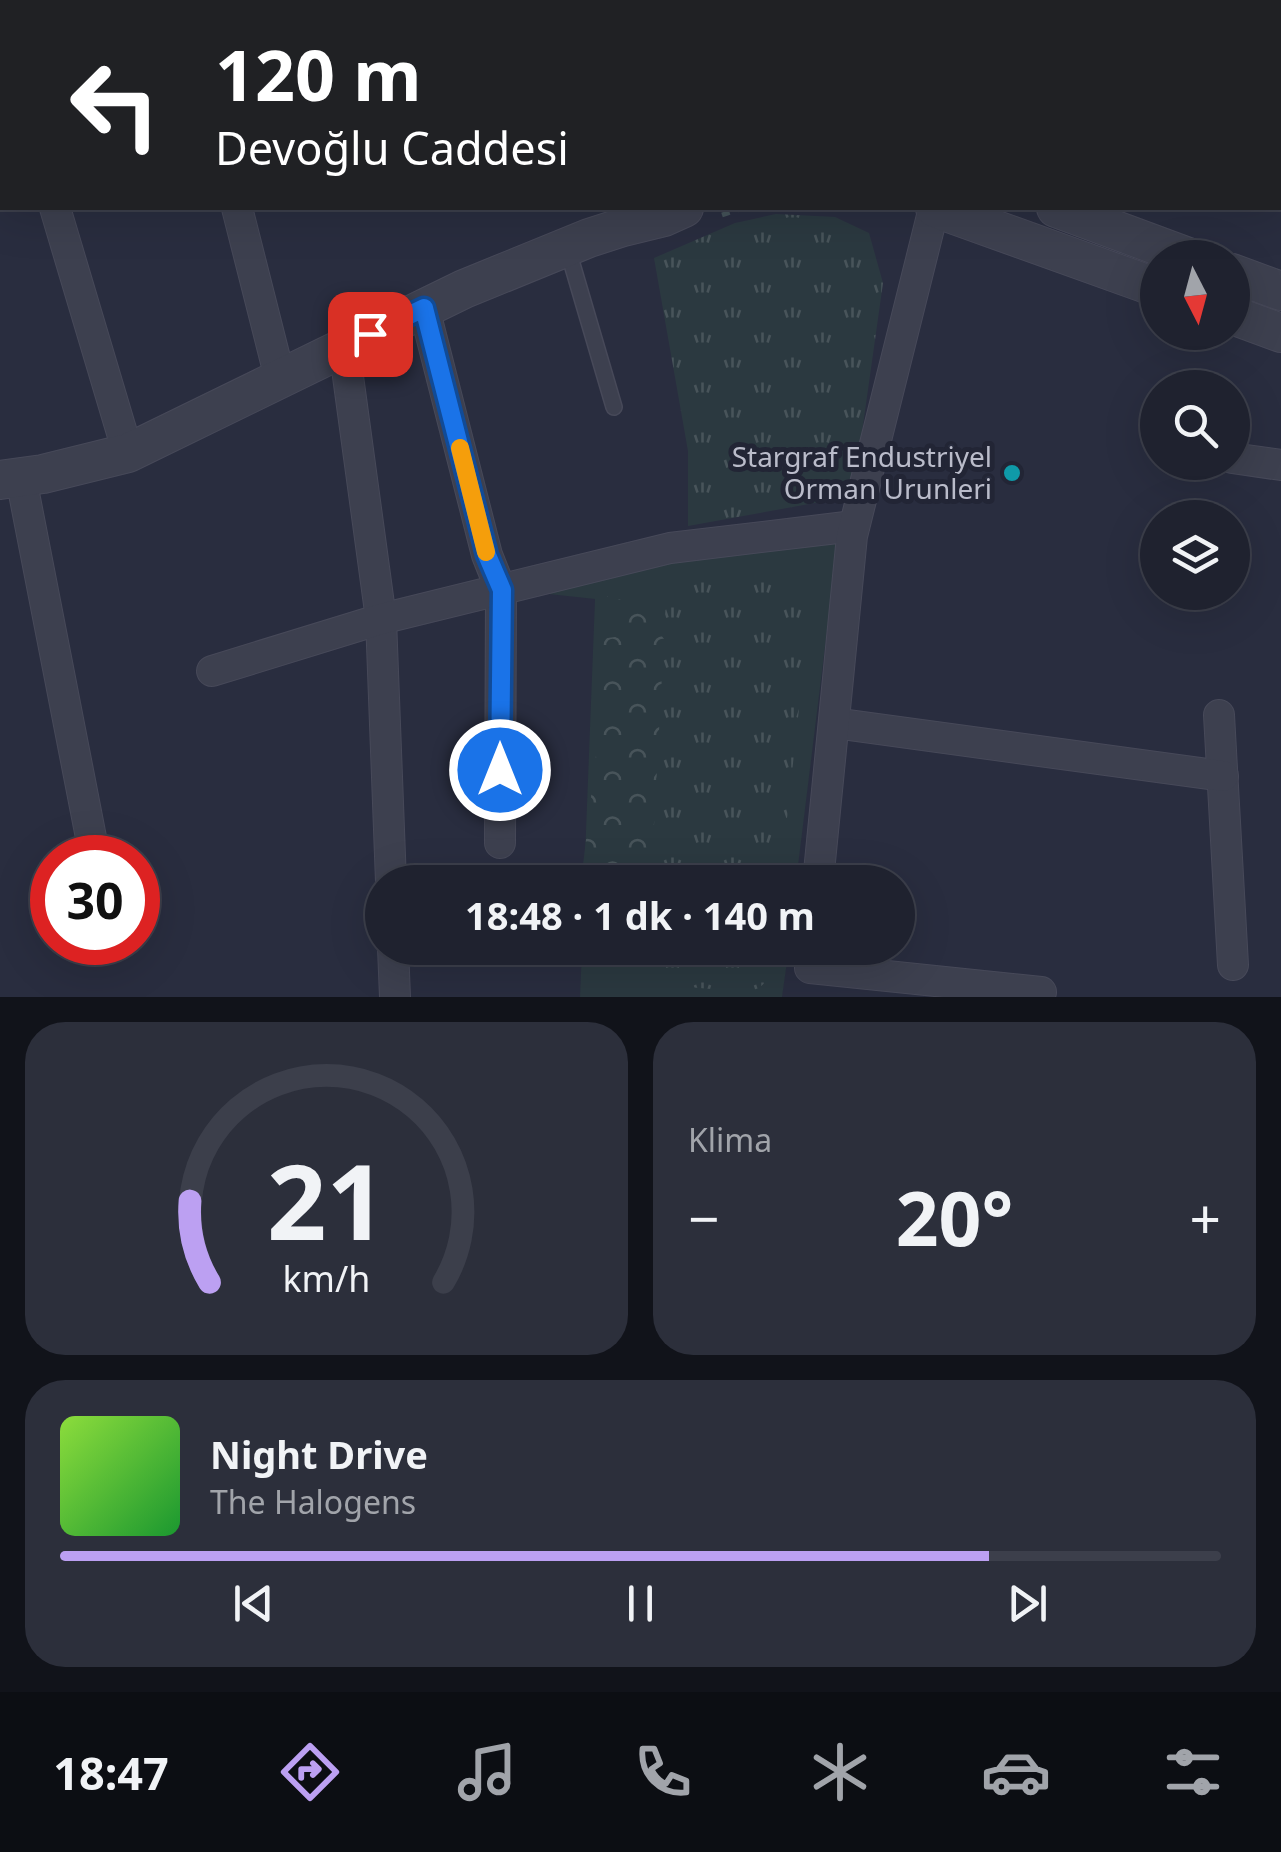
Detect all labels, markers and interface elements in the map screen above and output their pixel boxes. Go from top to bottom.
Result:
text: 120 m [215,26,422,122]
icon: left [50,40,180,170]
text: Devoğlu Caddesi [215,117,569,178]
north arrow [1140,240,1250,350]
map controls [1140,240,1250,610]
pin [328,292,413,377]
icon: arrive [343,307,398,362]
button: search [1140,370,1250,480]
place label: Stargraf Endustriyel Orman Urunleri [732,437,992,507]
marker: Stargraf Endustriyel Orman Urunleri [1001,462,1023,484]
button: layers [1140,500,1250,610]
position arrow [448,718,552,822]
speed limit sign: 30 [30,835,160,965]
text: 18:48 · 1 dk · 140 m [465,889,815,941]
text: Klima [688,1118,772,1161]
text: 21 [267,1129,386,1270]
text: 20° [896,1166,1013,1268]
text: − [688,1180,719,1255]
text: + [1190,1180,1221,1255]
text: km/h [283,1254,370,1302]
text: Night Drive [210,1428,428,1480]
text: The Halogens [210,1480,416,1523]
icon: previous [226,1576,281,1631]
icon: pause [613,1576,668,1631]
icon: next [1000,1576,1055,1631]
icon: directions [275,1737,345,1807]
icon: music [452,1737,522,1807]
icon: phone [628,1737,698,1807]
icon: climate [805,1737,875,1807]
icon: car [981,1737,1051,1807]
icon: filters [1158,1737,1228,1807]
text: 18:47 [53,1742,169,1803]

